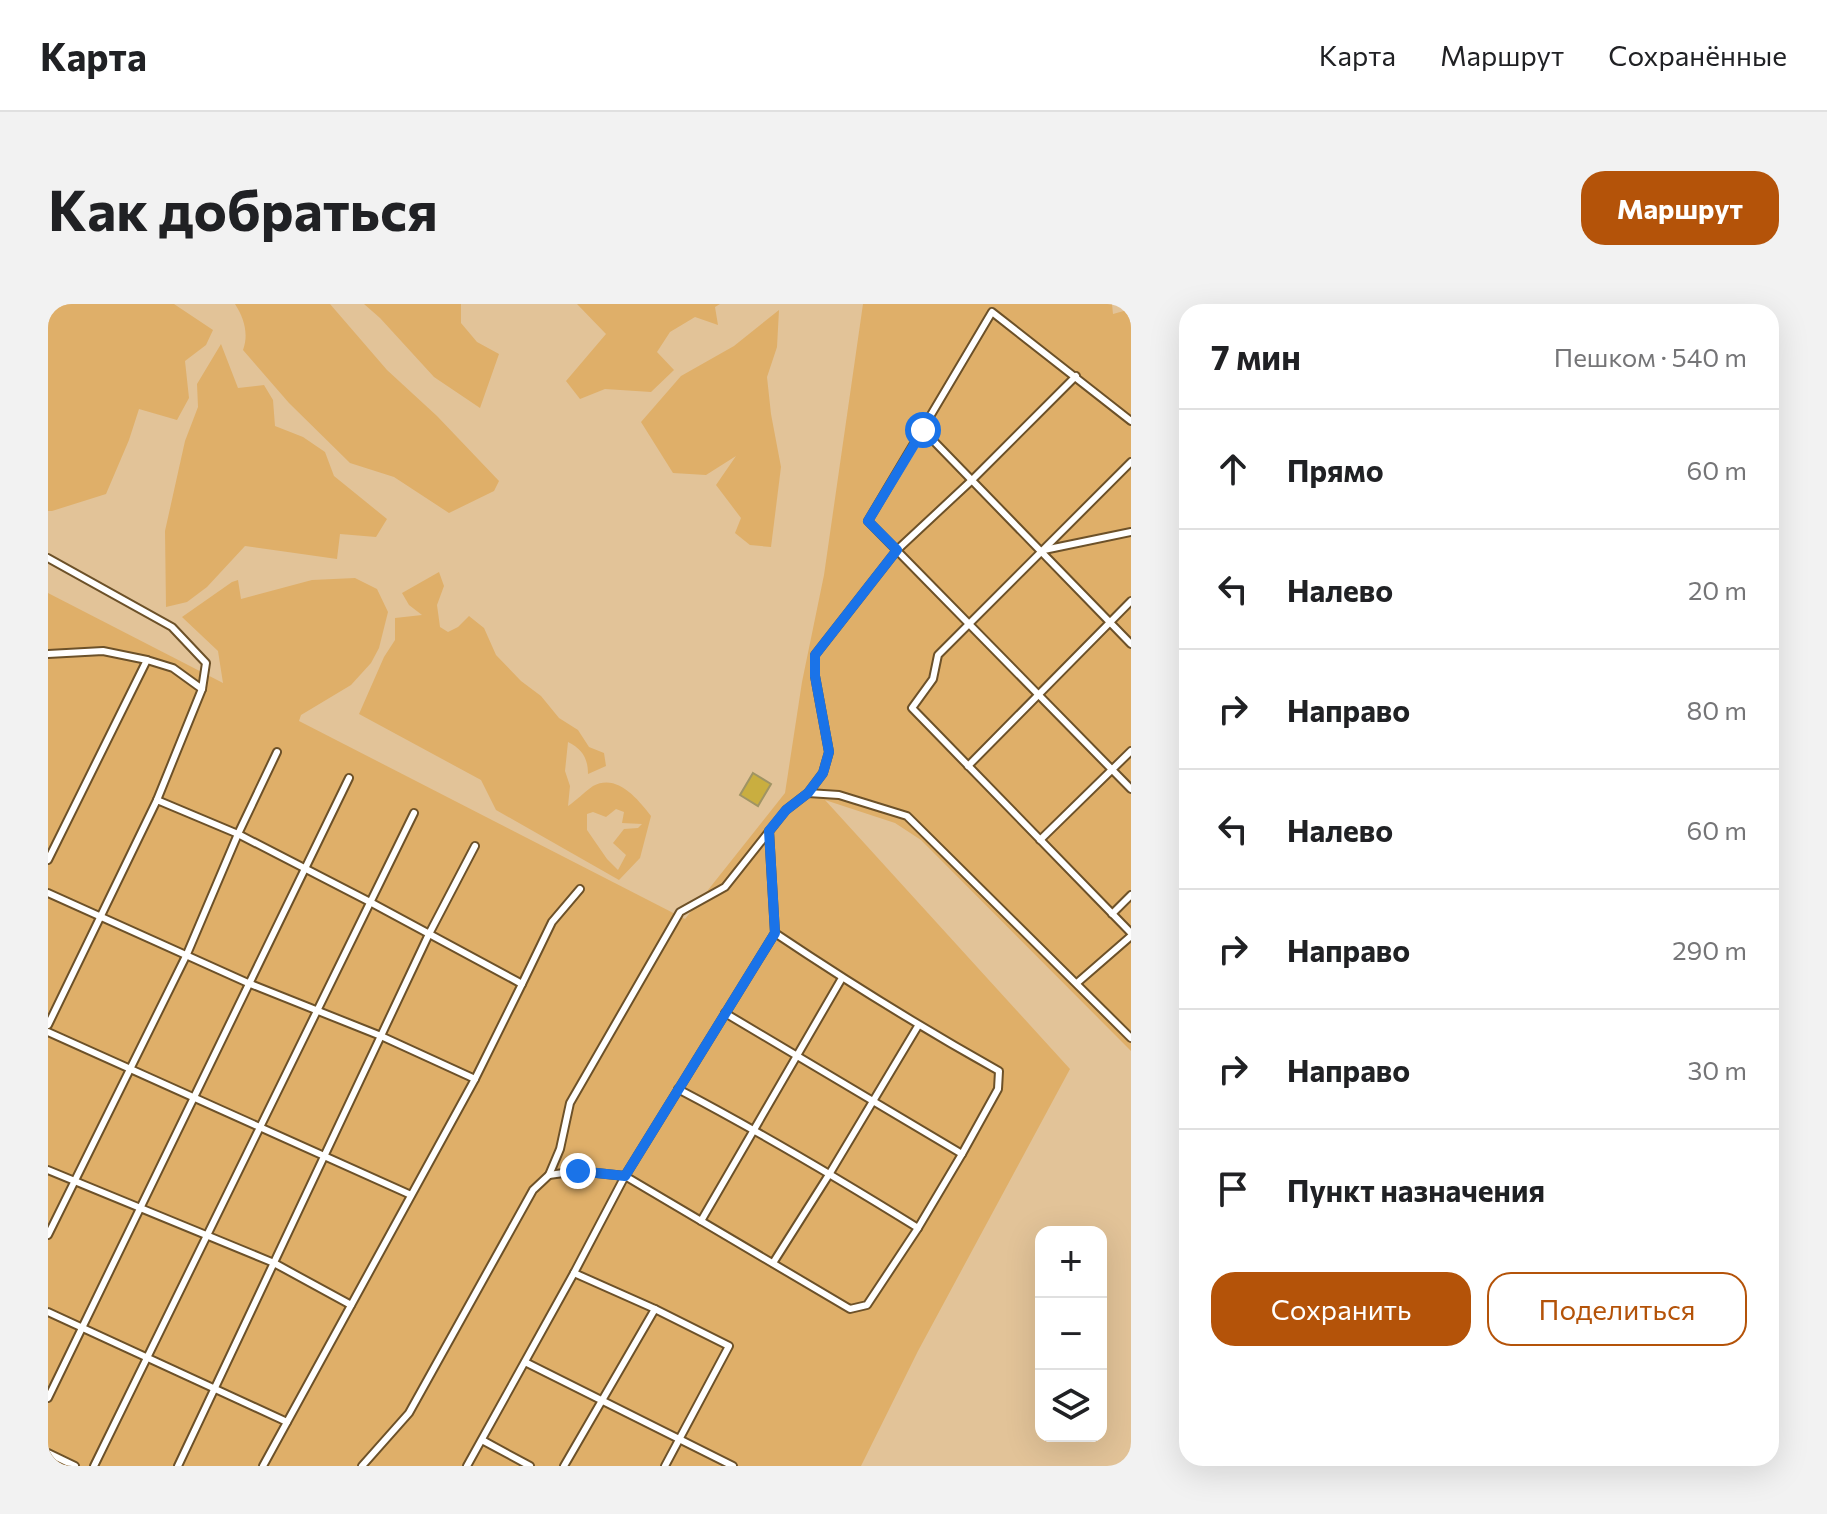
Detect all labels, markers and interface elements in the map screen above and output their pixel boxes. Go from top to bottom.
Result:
text: Карта [40,32,147,79]
text: Карта [1319,38,1396,72]
text: Маршрут [1440,38,1564,72]
text: Сохранённые [1608,38,1787,72]
button: Маршрут [1581,171,1779,245]
text: Как добраться [48,174,438,243]
text: 7 мин [1211,335,1301,377]
text: Пешком · 540 m [1554,341,1747,372]
route start [905,412,941,448]
icon: ahead [1211,447,1255,491]
text: Прямо [1287,451,1384,488]
text: 60 m [1687,454,1747,485]
icon: left [1211,567,1255,611]
text: Налево [1287,571,1393,608]
text: 20 m [1688,574,1747,605]
icon: right [1211,687,1255,731]
text: Направо [1287,691,1410,728]
text: 80 m [1687,694,1747,725]
icon: left [1211,807,1255,851]
text: Налево [1287,811,1393,848]
text: 60 m [1687,814,1747,845]
icon: right [1211,927,1255,971]
text: Направо [1287,931,1410,968]
text: 290 m [1672,934,1747,965]
icon: right [1211,1047,1255,1091]
text: Направо [1287,1051,1410,1088]
text: 30 m [1688,1054,1747,1085]
route end [560,1153,596,1189]
icon: arrive [1211,1167,1255,1211]
text: Пункт назначения [1287,1171,1545,1208]
map controls [1035,1226,1107,1442]
button: + [1035,1226,1107,1298]
button: Сохранить [1211,1272,1471,1346]
button: Поделиться [1487,1272,1747,1346]
button: − [1035,1298,1107,1370]
button: layers [1035,1370,1107,1442]

